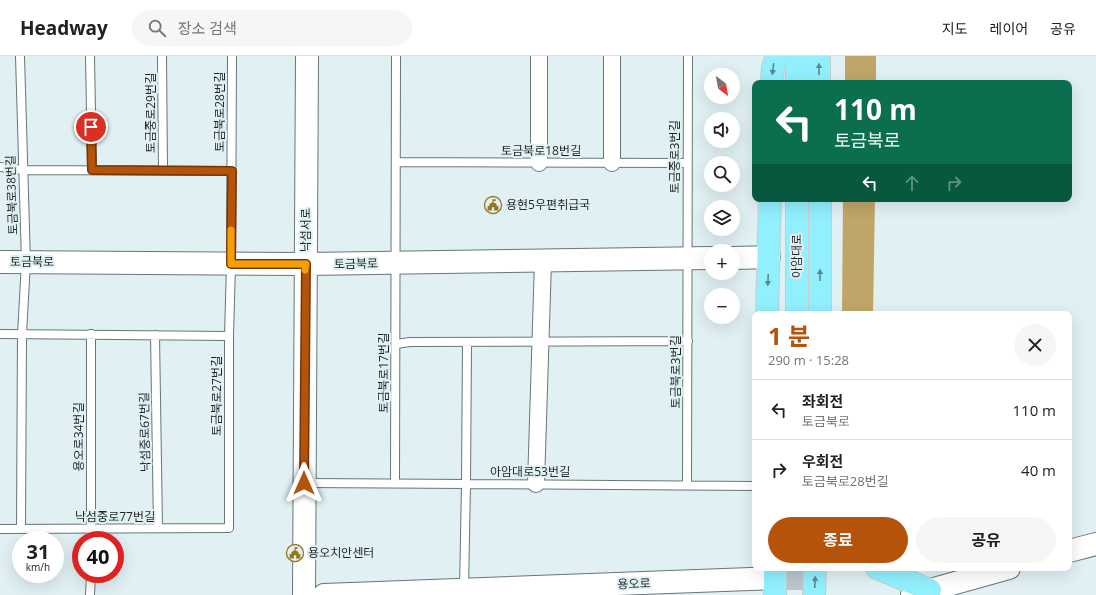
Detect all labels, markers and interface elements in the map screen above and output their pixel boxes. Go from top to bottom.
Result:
search box [132,10,412,46]
text: Headway [20,15,108,41]
icon: search [146,17,168,39]
text: 장소 검색 [178,18,237,38]
text: 지도 [942,19,968,38]
text: 레이어 [990,19,1028,38]
text: 공유 [1050,19,1076,38]
one-way arrow [816,62,822,75]
one-way arrow [770,63,776,75]
north arrow [704,68,740,104]
map controls [704,68,740,324]
street label: 토금북로28번길 [211,72,228,152]
street label: 토금중로29번길 [142,73,159,153]
text: 110 m [834,90,917,128]
icon: left [768,96,820,148]
pin [74,110,108,144]
button: sound [704,112,740,148]
icon: arrive [80,116,102,138]
street label: 토금중로3번길 [666,120,683,194]
text: 토금북로 [834,128,900,152]
street label: 토금북로18번길 [501,142,581,159]
street label: 토금북로38번길 [2,155,21,235]
button: search [704,156,740,192]
icon: left [859,172,881,194]
icon: ahead [901,172,923,194]
icon: right [943,172,965,194]
public building icon: 용현5우편취급국 [483,195,503,215]
place label: 용현5우편취급국 [506,196,590,213]
button: layers [704,200,740,236]
street label: 낙섬서로 [297,208,314,252]
street label: 아암대로 [788,234,805,278]
button: + [704,244,740,280]
street label: 토금북로 [10,253,54,270]
street label: 토금북로 [334,255,378,272]
one-way arrow [817,268,823,281]
one-way arrow [765,274,771,287]
button: − [704,288,740,324]
text: 1 분 [768,319,810,352]
button: close [1014,324,1056,366]
street label: 토금북로17번길 [375,333,392,413]
street label: 토금북로3번길 [667,335,684,409]
text: 290 m · 15:28 [768,351,849,369]
street label: 토금북로27번길 [208,356,225,436]
text: 좌회전 [802,391,843,411]
street label: 낙섬중로67번길 [135,392,154,472]
icon: left [768,399,790,421]
text: 110 m [1012,400,1056,420]
street label: 용오로34번길 [70,403,87,471]
text: 토금북로 [802,412,850,430]
text: 우회전 [802,451,843,471]
icon: right [768,459,790,481]
text: 40 m [1021,460,1056,480]
position arrow [283,462,325,504]
street label: 아암대로53번길 [490,463,570,480]
text: 토금북로28번길 [802,472,889,490]
street label: 낙섬중로77번길 [75,508,155,525]
button: 종료 [768,517,908,563]
button: 공유 [916,517,1056,563]
speed limit sign: 40 [72,531,124,583]
text: 31 [27,538,49,565]
public building icon: 용오치안센터 [285,543,305,563]
place label: 용오치안센터 [308,544,374,561]
text: km/h [26,560,50,574]
street label: 용오로 [617,574,651,593]
one-way arrow [811,575,818,588]

